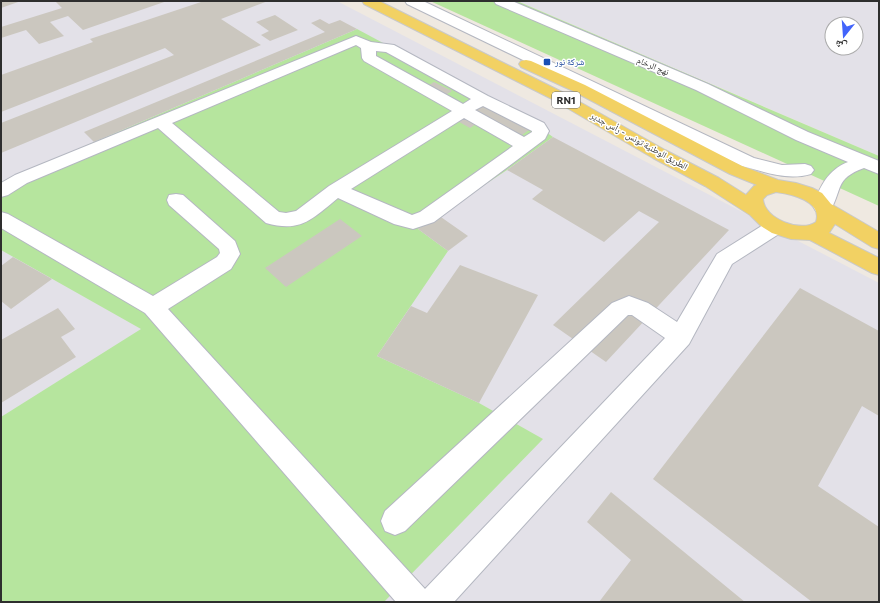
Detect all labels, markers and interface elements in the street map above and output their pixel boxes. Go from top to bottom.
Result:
north arrow [824,16,864,56]
text: ش [833,36,849,54]
street label: نهج الرخام [635,54,671,79]
place label: شركة نور [554,56,584,67]
marker: شركة نور [542,57,552,67]
road number: RN1 [552,92,580,108]
street label: الطريق الوطنية تونس - رأس جدير [588,109,690,172]

